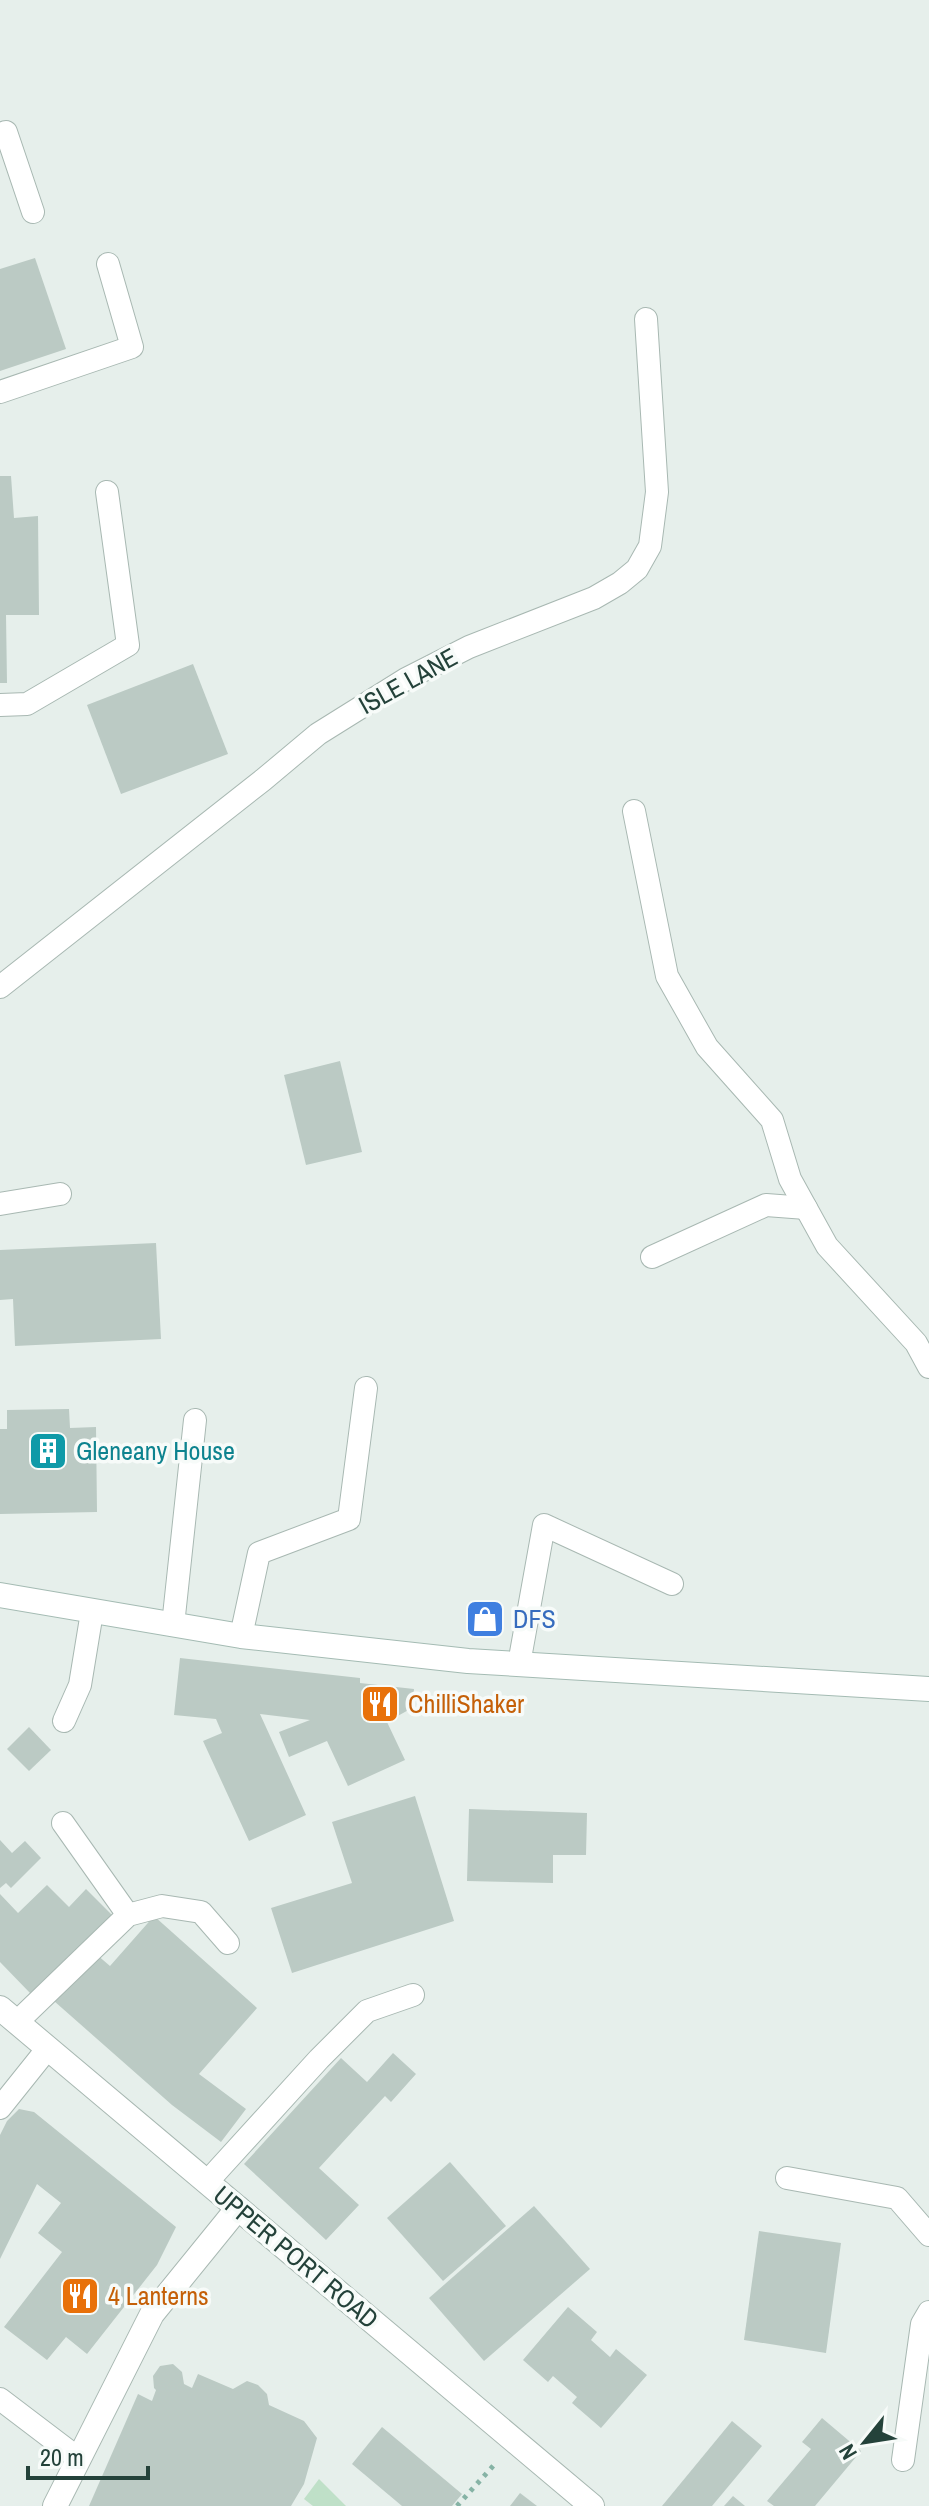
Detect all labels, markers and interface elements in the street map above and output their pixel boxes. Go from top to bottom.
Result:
street label: ISLE LANE [352,639,463,722]
building icon: Gleneany House [27,1430,69,1472]
place label: Gleneany House [76,1433,235,1468]
shop icon: DFS [464,1598,506,1640]
place label: DFS [513,1601,556,1636]
restaurant icon: ChilliShaker [359,1683,401,1725]
place label: ChilliShaker [408,1686,524,1721]
street label: UPPER PORT ROAD [206,2177,386,2336]
restaurant icon: 4 Lanterns [59,2275,101,2317]
place label: 4 Lanterns [108,2278,209,2313]
north arrow [825,2402,905,2482]
scale bar [28,2430,148,2480]
text: N [831,2439,864,2465]
text: 20 m [40,2441,84,2473]

